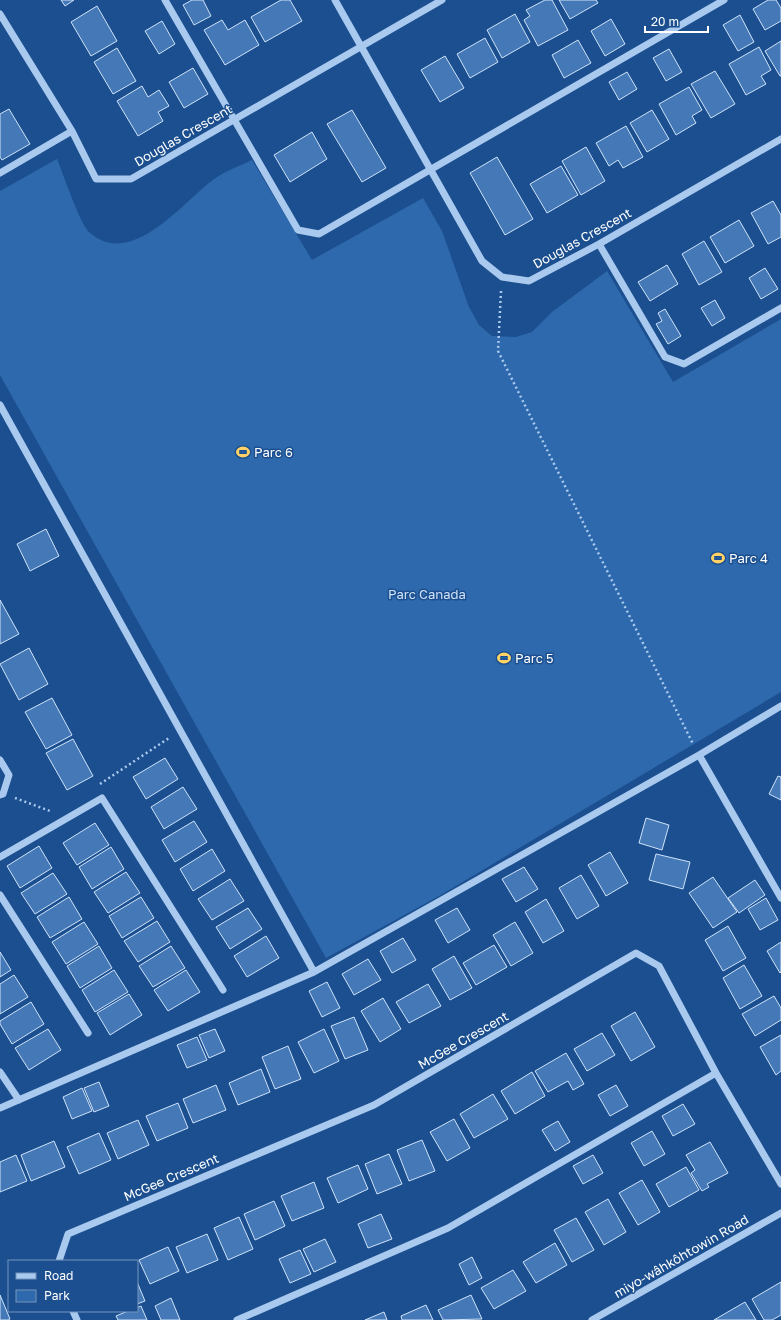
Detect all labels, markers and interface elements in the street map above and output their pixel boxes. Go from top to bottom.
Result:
scale bar [645,8,708,34]
text: 20 m [651,14,679,29]
street label: Douglas Crescent [131,100,235,170]
street label: Douglas Crescent [530,204,634,272]
sports icon: Parc 6 [235,444,251,460]
place label: Parc 6 [254,444,293,460]
sports icon: Parc 4 [710,550,726,566]
place label: Parc 4 [729,550,768,566]
park label: Parc Canada [388,586,466,602]
sports icon: Parc 5 [496,650,512,666]
place label: Parc 5 [515,650,554,666]
street label: McGee Crescent [415,1008,511,1072]
street label: McGee Crescent [121,1150,221,1204]
street label: miyo-wâhkôhtowin Road [611,1211,751,1301]
legend [8,1260,138,1312]
text: Road [44,1268,73,1283]
text: Park [44,1288,70,1303]

